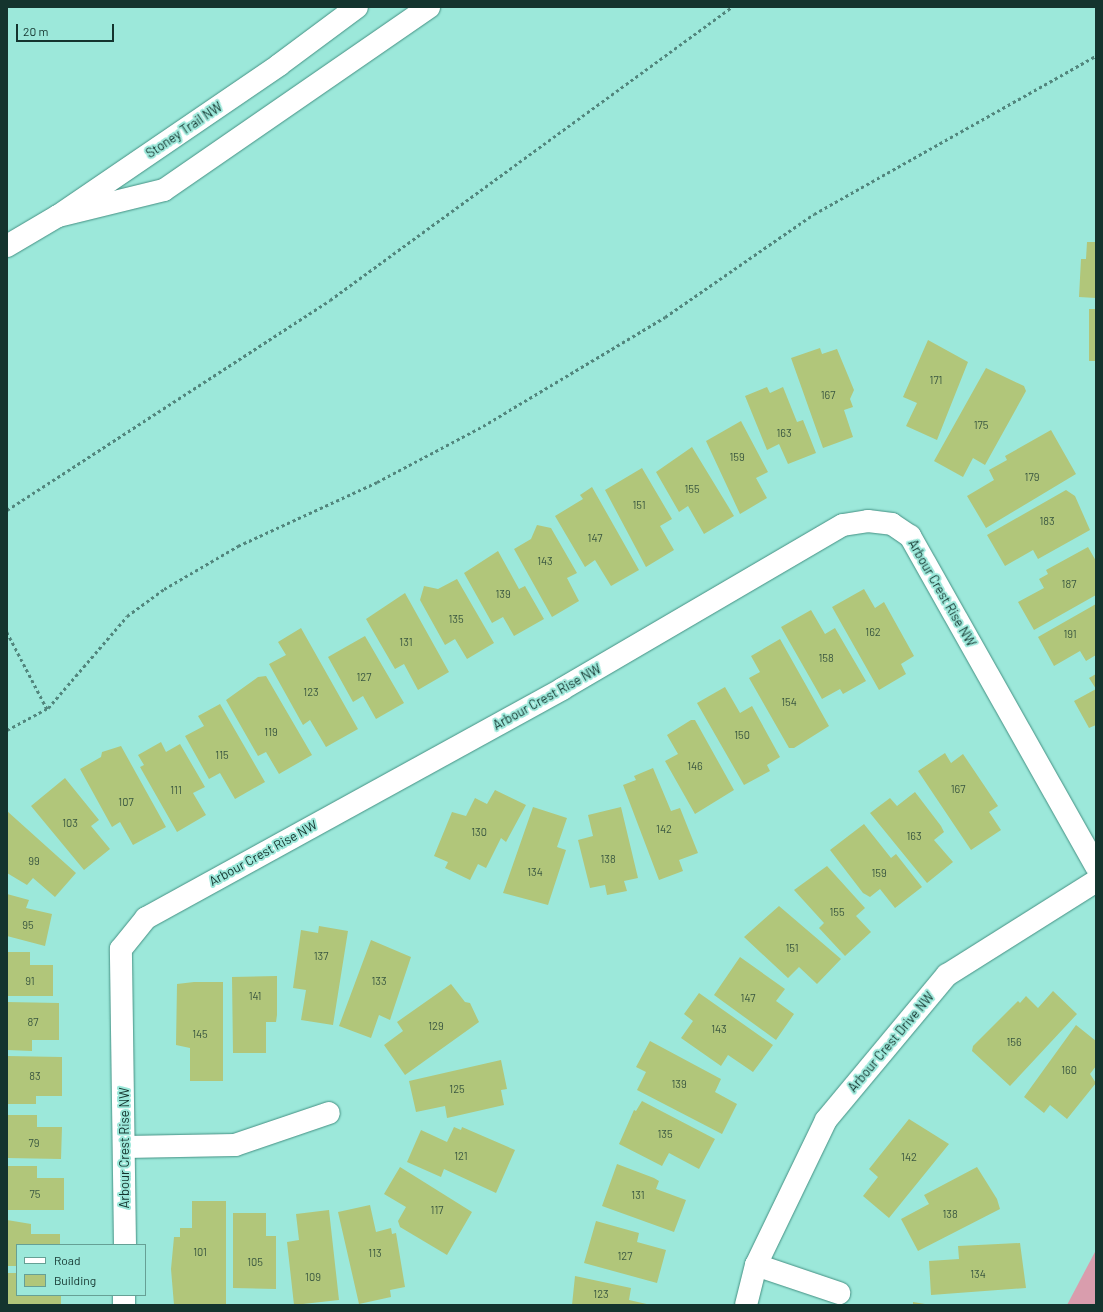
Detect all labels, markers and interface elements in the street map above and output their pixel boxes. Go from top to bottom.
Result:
scale bar [18,16,116,42]
text: 20 m [23,24,49,38]
street label: Stoney Trail NW [143,99,225,161]
house number: 171 [930,373,942,387]
house number: 167 [821,388,835,402]
house number: 175 [974,418,988,432]
house number: 163 [776,426,792,440]
house number: 159 [729,450,745,464]
house number: 179 [1025,470,1039,484]
house number: 155 [684,482,700,496]
house number: 151 [632,498,646,512]
house number: 183 [1039,514,1055,528]
house number: 147 [588,531,602,545]
street label: Arbour Crest Rise NW [905,537,979,649]
house number: 143 [537,554,553,568]
house number: 187 [1062,577,1076,591]
house number: 139 [495,587,511,601]
house number: 135 [448,612,464,626]
house number: 162 [865,625,881,639]
house number: 191 [1063,627,1077,641]
house number: 131 [399,635,413,649]
house number: 158 [818,651,834,665]
street label: Arbour Crest Rise NW [490,661,604,733]
house number: 127 [357,670,371,684]
house number: 123 [303,685,319,699]
house number: 154 [781,695,797,709]
house number: 119 [264,725,278,739]
house number: 150 [734,728,750,742]
house number: 115 [215,748,229,762]
house number: 146 [687,759,703,773]
house number: 167 [951,782,965,796]
house number: 111 [170,783,182,797]
house number: 107 [118,795,134,809]
house number: 103 [62,816,78,830]
street label: Arbour Crest Rise NW [206,817,320,889]
house number: 142 [656,822,672,836]
house number: 130 [471,825,487,839]
house number: 163 [906,829,922,843]
house number: 138 [600,852,616,866]
house number: 99 [28,854,40,868]
house number: 134 [527,865,543,879]
house number: 159 [871,866,887,880]
house number: 155 [829,905,845,919]
house number: 95 [22,918,34,932]
house number: 151 [785,941,799,955]
house number: 137 [314,949,328,963]
house number: 91 [25,974,35,988]
house number: 133 [371,974,387,988]
house number: 141 [249,989,261,1003]
street label: Arbour Crest Drive NW [845,989,937,1095]
house number: 147 [741,991,755,1005]
house number: 87 [28,1015,38,1029]
house number: 129 [428,1019,444,1033]
house number: 143 [711,1022,727,1036]
house number: 145 [192,1027,208,1041]
house number: 156 [1006,1035,1022,1049]
house number: 160 [1061,1063,1077,1077]
house number: 83 [29,1069,41,1083]
house number: 139 [671,1077,687,1091]
house number: 125 [449,1082,465,1096]
street label: Arbour Crest Rise NW [116,1087,132,1209]
house number: 135 [657,1127,673,1141]
house number: 79 [29,1136,39,1150]
house number: 121 [454,1149,468,1163]
house number: 142 [901,1150,917,1164]
house number: 75 [30,1187,40,1201]
house number: 131 [631,1188,645,1202]
house number: 117 [431,1203,443,1217]
house number: 138 [942,1207,958,1221]
legend [16,1244,146,1296]
house number: 101 [193,1245,207,1259]
house number: 113 [368,1246,382,1260]
house number: 127 [618,1249,632,1263]
text: Road [54,1253,81,1267]
house number: 105 [247,1255,263,1269]
house number: 134 [970,1267,986,1281]
house number: 109 [305,1270,321,1284]
text: Building [54,1273,96,1287]
house number: 123 [593,1287,609,1301]

